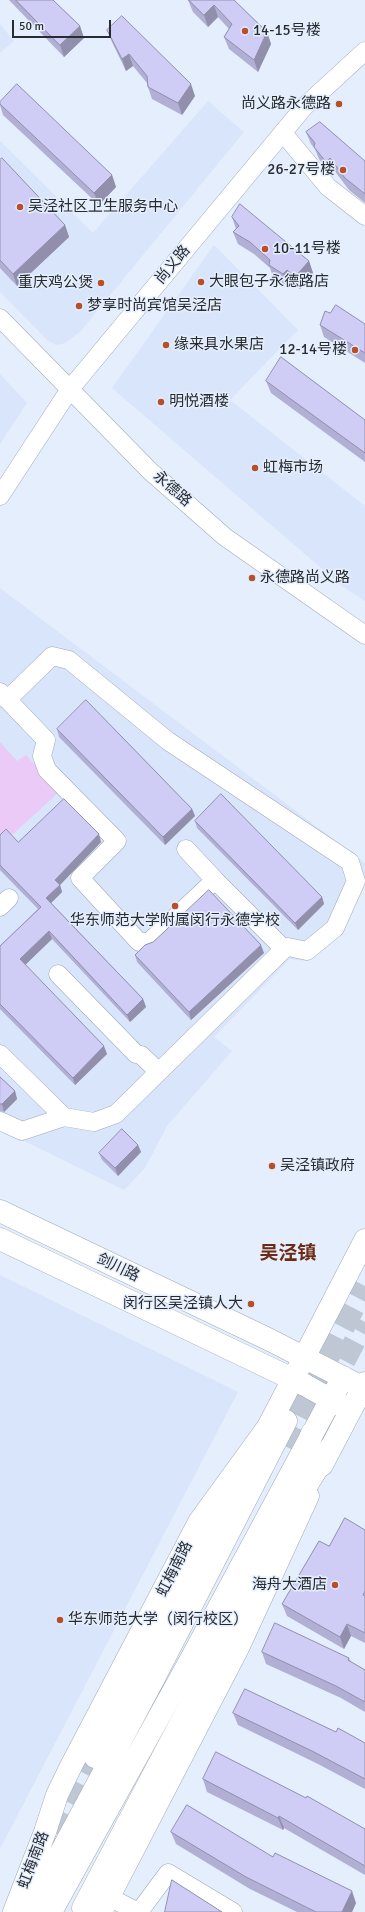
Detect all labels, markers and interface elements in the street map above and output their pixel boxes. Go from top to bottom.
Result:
scale bar [14,12,113,38]
text: 50 m [19,19,44,34]
place label: 14-15号楼 [253,22,321,40]
marker: 14-15号楼 [240,26,250,36]
place label: 尚义路永德路 [241,95,331,113]
marker: 尚义路永德路 [334,99,344,109]
place label: 26-27号楼 [267,161,335,179]
marker: 26-27号楼 [338,165,348,175]
place label: 吴泾社区卫生服务中心 [28,198,178,216]
marker: 吴泾社区卫生服务中心 [15,202,25,212]
place label: 10-11号楼 [273,240,341,258]
street label: 尚义路 [152,242,194,288]
marker: 10-11号楼 [260,244,270,254]
place label: 大眼包子永德路店 [209,273,329,291]
place label: 重庆鸡公煲 [18,274,93,292]
marker: 大眼包子永德路店 [196,277,206,287]
marker: 重庆鸡公煲 [96,278,106,288]
place label: 梦享时尚宾馆吴泾店 [87,297,222,315]
marker: 梦享时尚宾馆吴泾店 [74,301,84,311]
place label: 缘来具水果店 [174,336,264,354]
marker: 缘来具水果店 [161,340,171,350]
place label: 12-14号楼 [279,341,347,359]
marker: 12-14号楼 [350,345,360,355]
place label: 明悦酒楼 [169,393,229,411]
marker: 明悦酒楼 [156,397,166,407]
place label: 虹梅市场 [263,459,323,477]
marker: 虹梅市场 [250,463,260,473]
street label: 永德路 [149,467,195,511]
place label: 永德路尚义路 [260,569,350,587]
marker: 永德路尚义路 [247,573,257,583]
marker: 华东师范大学附属闵行永德学校 [170,901,180,911]
place label: 华东师范大学附属闵行永德学校 [70,912,280,930]
place label: 吴泾镇政府 [280,1157,355,1175]
marker: 吴泾镇政府 [267,1161,277,1171]
district label: 吴泾镇 [260,1243,316,1265]
street label: 剑川路 [94,1250,142,1286]
place label: 闵行区吴泾镇人大 [123,1295,243,1313]
marker: 闵行区吴泾镇人大 [246,1299,256,1309]
street label: 虹梅南路 [153,1538,197,1600]
place label: 海舟大酒店 [252,1576,327,1594]
marker: 海舟大酒店 [330,1580,340,1590]
place label: 华东师范大学（闵行校区） [68,1611,248,1629]
marker: 华东师范大学（闵行校区） [55,1615,65,1625]
street label: 虹梅南路 [15,1829,53,1891]

